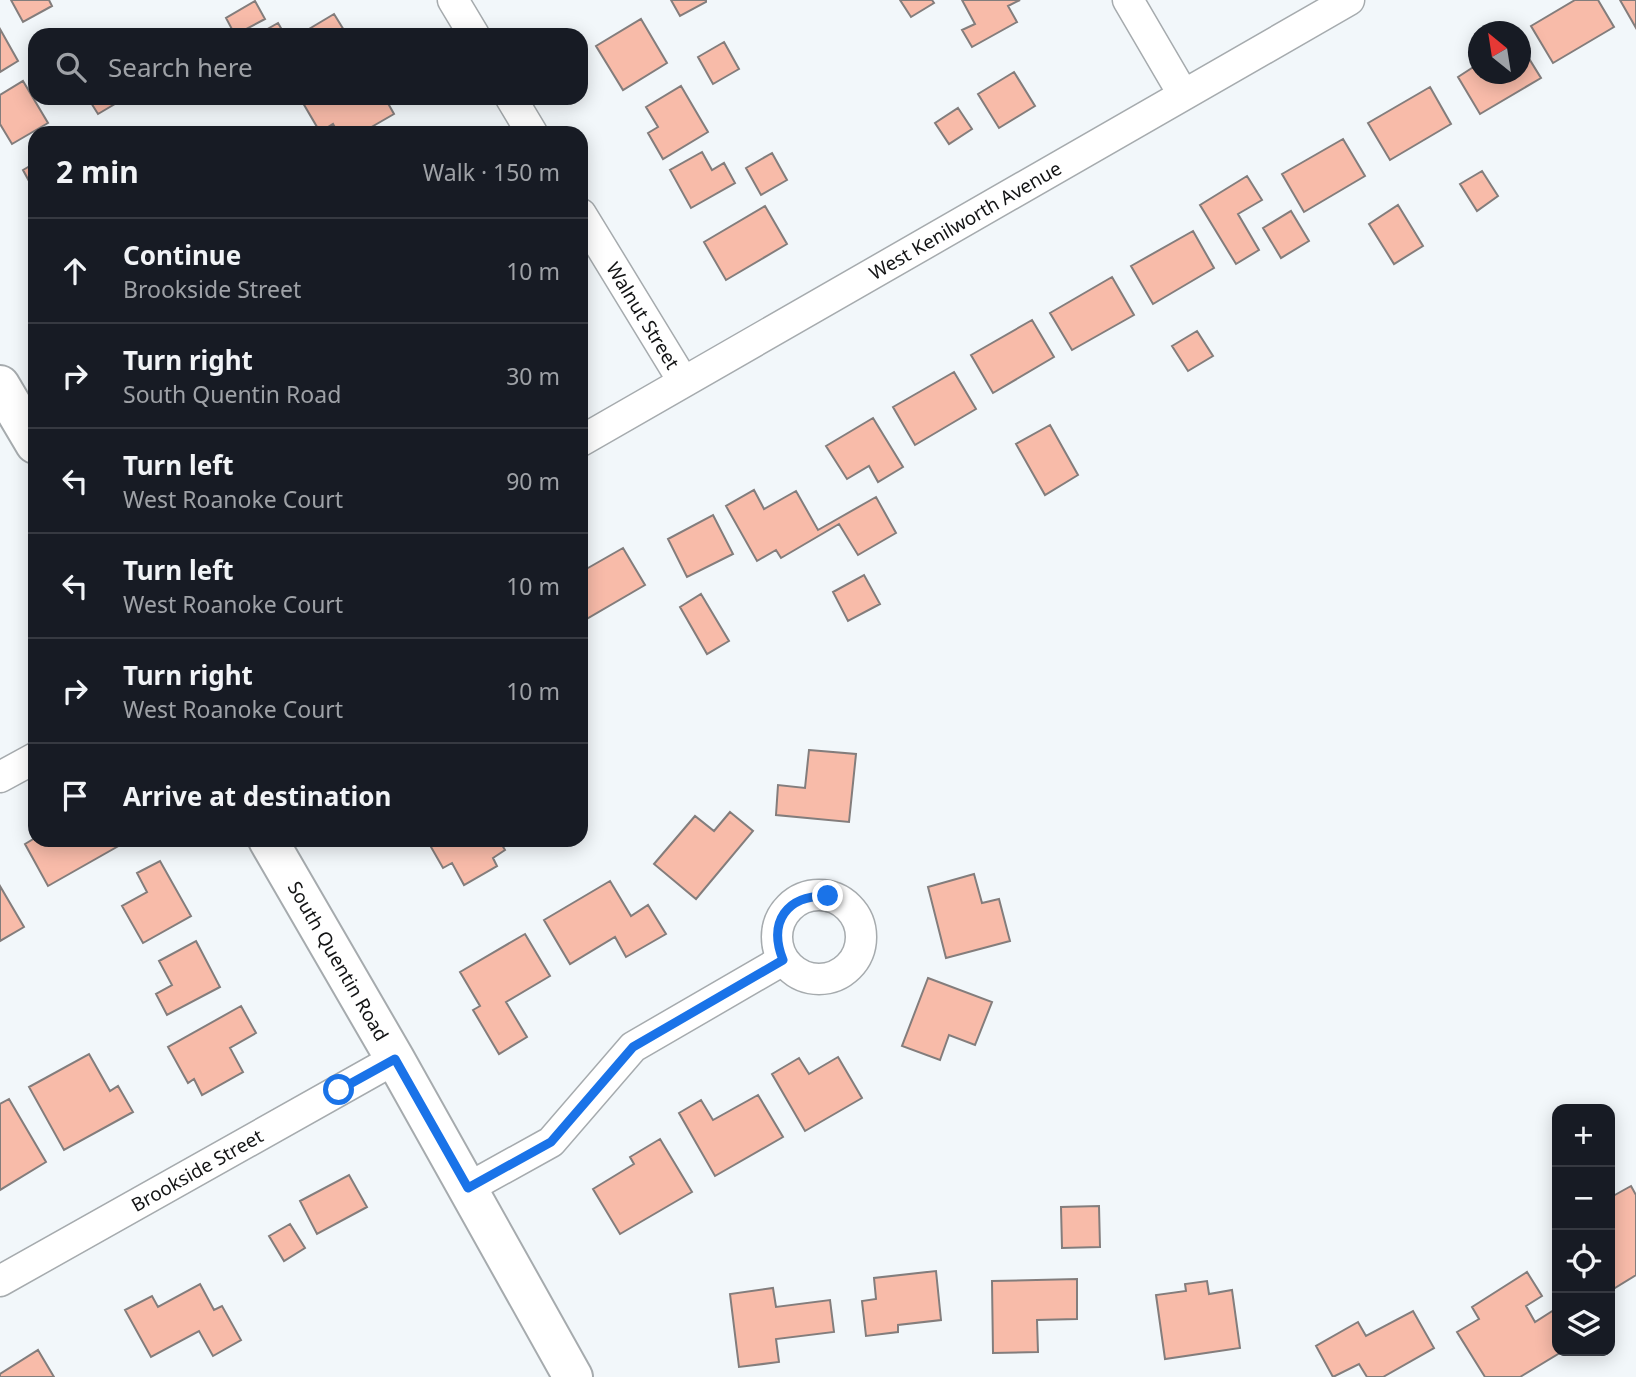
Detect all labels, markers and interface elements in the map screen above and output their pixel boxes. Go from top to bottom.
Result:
north arrow [1468,21,1531,84]
search box [28,28,588,105]
icon: search [52,48,90,86]
text: Search here [108,49,253,85]
text: 2 min [56,151,139,192]
street label: West Kenilworth Avenue [864,155,1066,286]
text: Walk · 150 m [423,156,560,188]
text: Continue [123,237,241,273]
icon: ahead [56,252,94,290]
text: 10 m [506,255,560,287]
street label: Walnut Street [600,257,686,374]
text: Brookside Street [123,273,301,305]
text: Turn right [123,342,253,378]
icon: right [56,357,94,395]
text: 30 m [506,360,560,392]
text: South Quentin Road [123,378,341,410]
text: Turn left [123,447,234,483]
icon: left [56,462,94,500]
text: 90 m [506,465,560,497]
text: West Roanoke Court [123,483,343,515]
text: Turn left [123,552,234,588]
icon: left [56,567,94,605]
text: 10 m [506,570,560,602]
text: West Roanoke Court [123,588,343,620]
text: Turn right [123,657,253,693]
icon: right [56,672,94,710]
text: 10 m [506,675,560,707]
text: West Roanoke Court [123,693,343,725]
icon: arrive [56,777,94,815]
text: Arrive at destination [123,778,392,814]
street label: South Quentin Road [282,877,395,1046]
route end [812,880,843,911]
route start [323,1074,354,1105]
map controls [1552,1104,1615,1356]
button: + [1552,1104,1615,1167]
street label: Brookside Street [126,1123,268,1218]
button: − [1552,1167,1615,1230]
button: locate [1552,1230,1615,1293]
button: layers [1552,1293,1615,1356]

